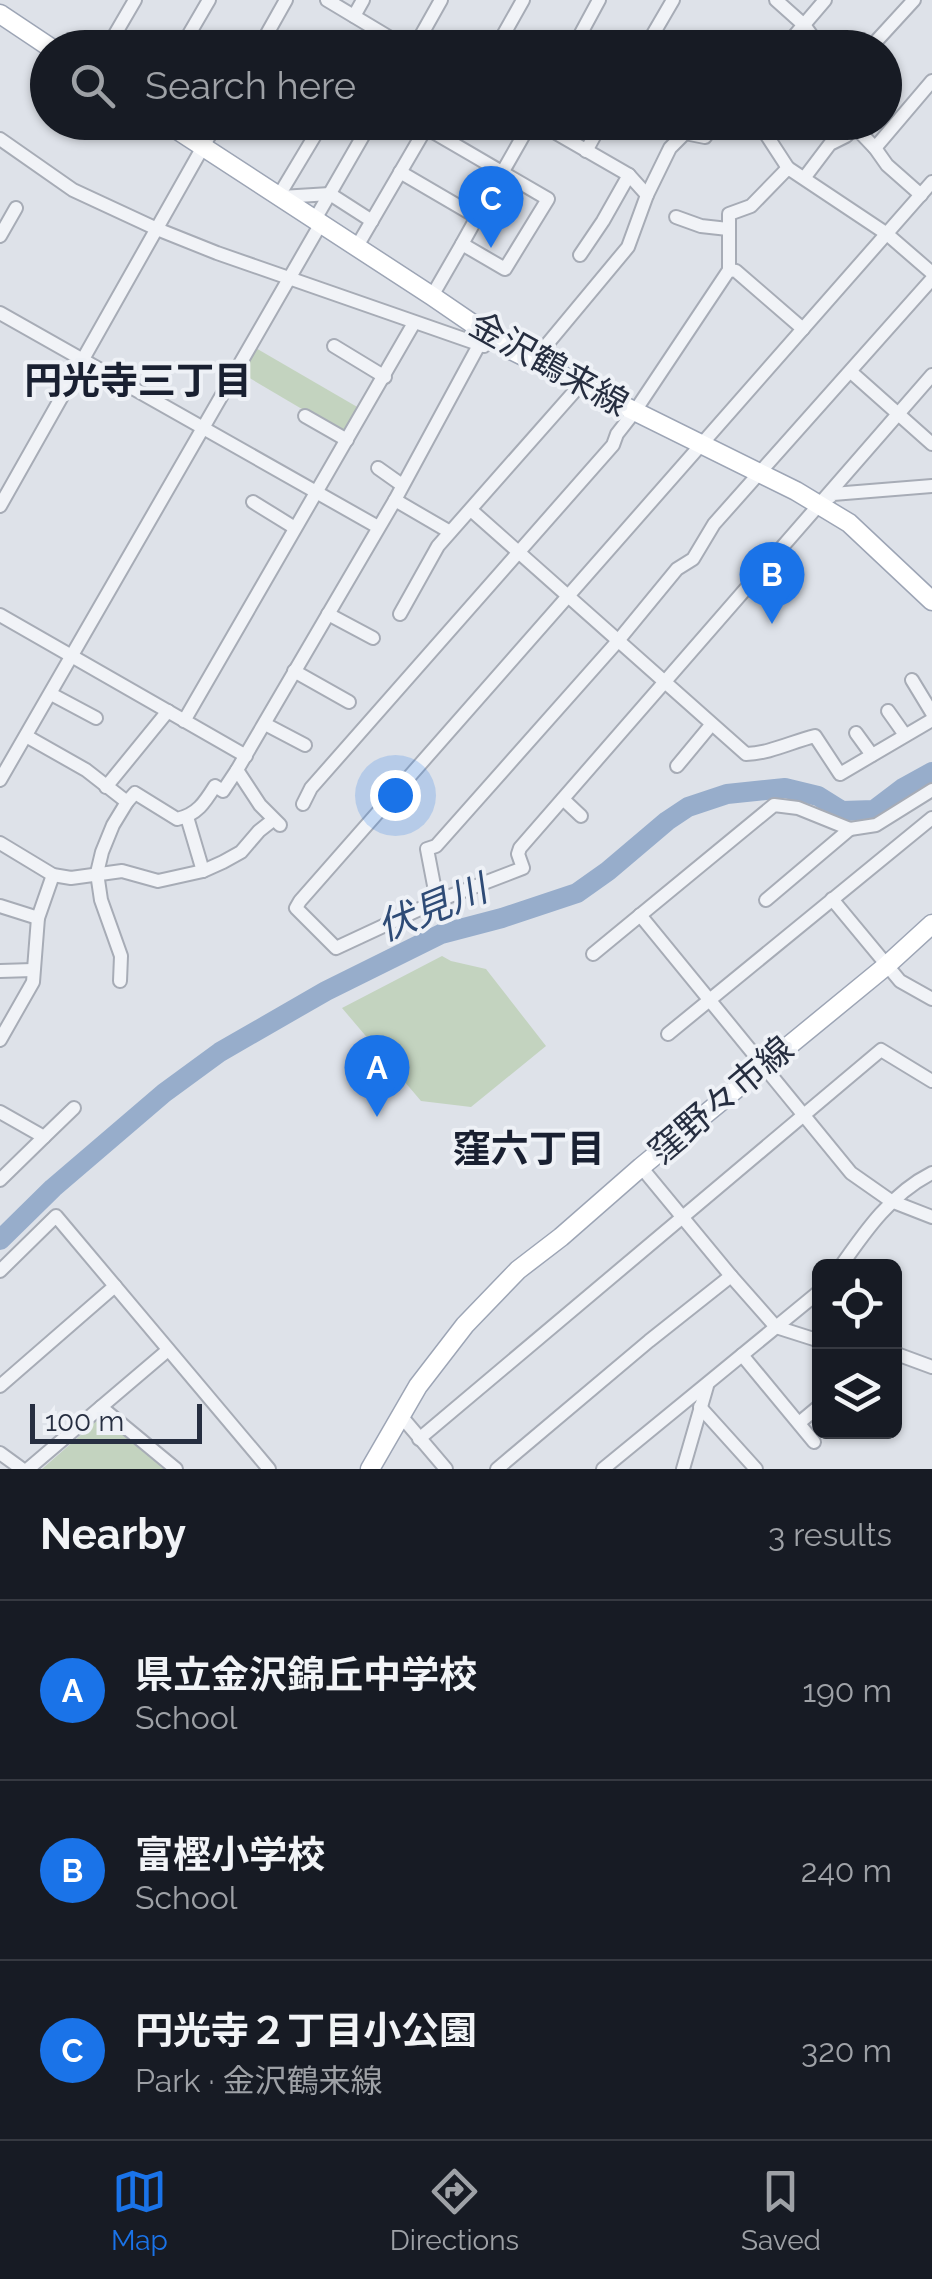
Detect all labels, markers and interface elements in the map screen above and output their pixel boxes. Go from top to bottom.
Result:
search box [30,30,902,140]
icon: search [65,58,120,113]
text: Search here [145,63,356,108]
pin: C [458,166,524,248]
street label: 金沢鶴来線 [463,303,636,424]
district label: 円光寺三丁目 [24,358,252,403]
pin: B [740,542,804,624]
your location [370,770,421,821]
water label: 伏見川 [371,864,497,950]
street label: 窪野々市線 [640,1028,801,1172]
pin: A [344,1034,410,1117]
district label: 窪六丁目 [453,1126,605,1171]
map controls [812,1259,902,1439]
button: locate [812,1259,902,1349]
button: layers [812,1349,902,1439]
scale bar [30,1399,202,1444]
text: 100 m [45,1405,124,1438]
text: Nearby [40,1510,186,1559]
text: 3 results [768,1516,892,1553]
text: 県立金沢錦丘中学校 [135,1652,477,1697]
text: A [62,1672,83,1709]
text: 190 m [802,1672,892,1709]
text: School [135,1699,237,1736]
text: 富樫小学校 [135,1832,325,1877]
text: B [62,1852,83,1889]
text: 240 m [801,1852,892,1889]
text: School [135,1879,237,1916]
text: 円光寺２丁目小公園 [135,2008,477,2053]
text: C [62,2032,83,2069]
text: 320 m [801,2032,892,2069]
text: Park · 金沢鶴来線 [135,2062,383,2099]
tab: Map [111,2164,168,2257]
tab: Directions [390,2164,519,2257]
tab: Saved [741,2164,821,2257]

